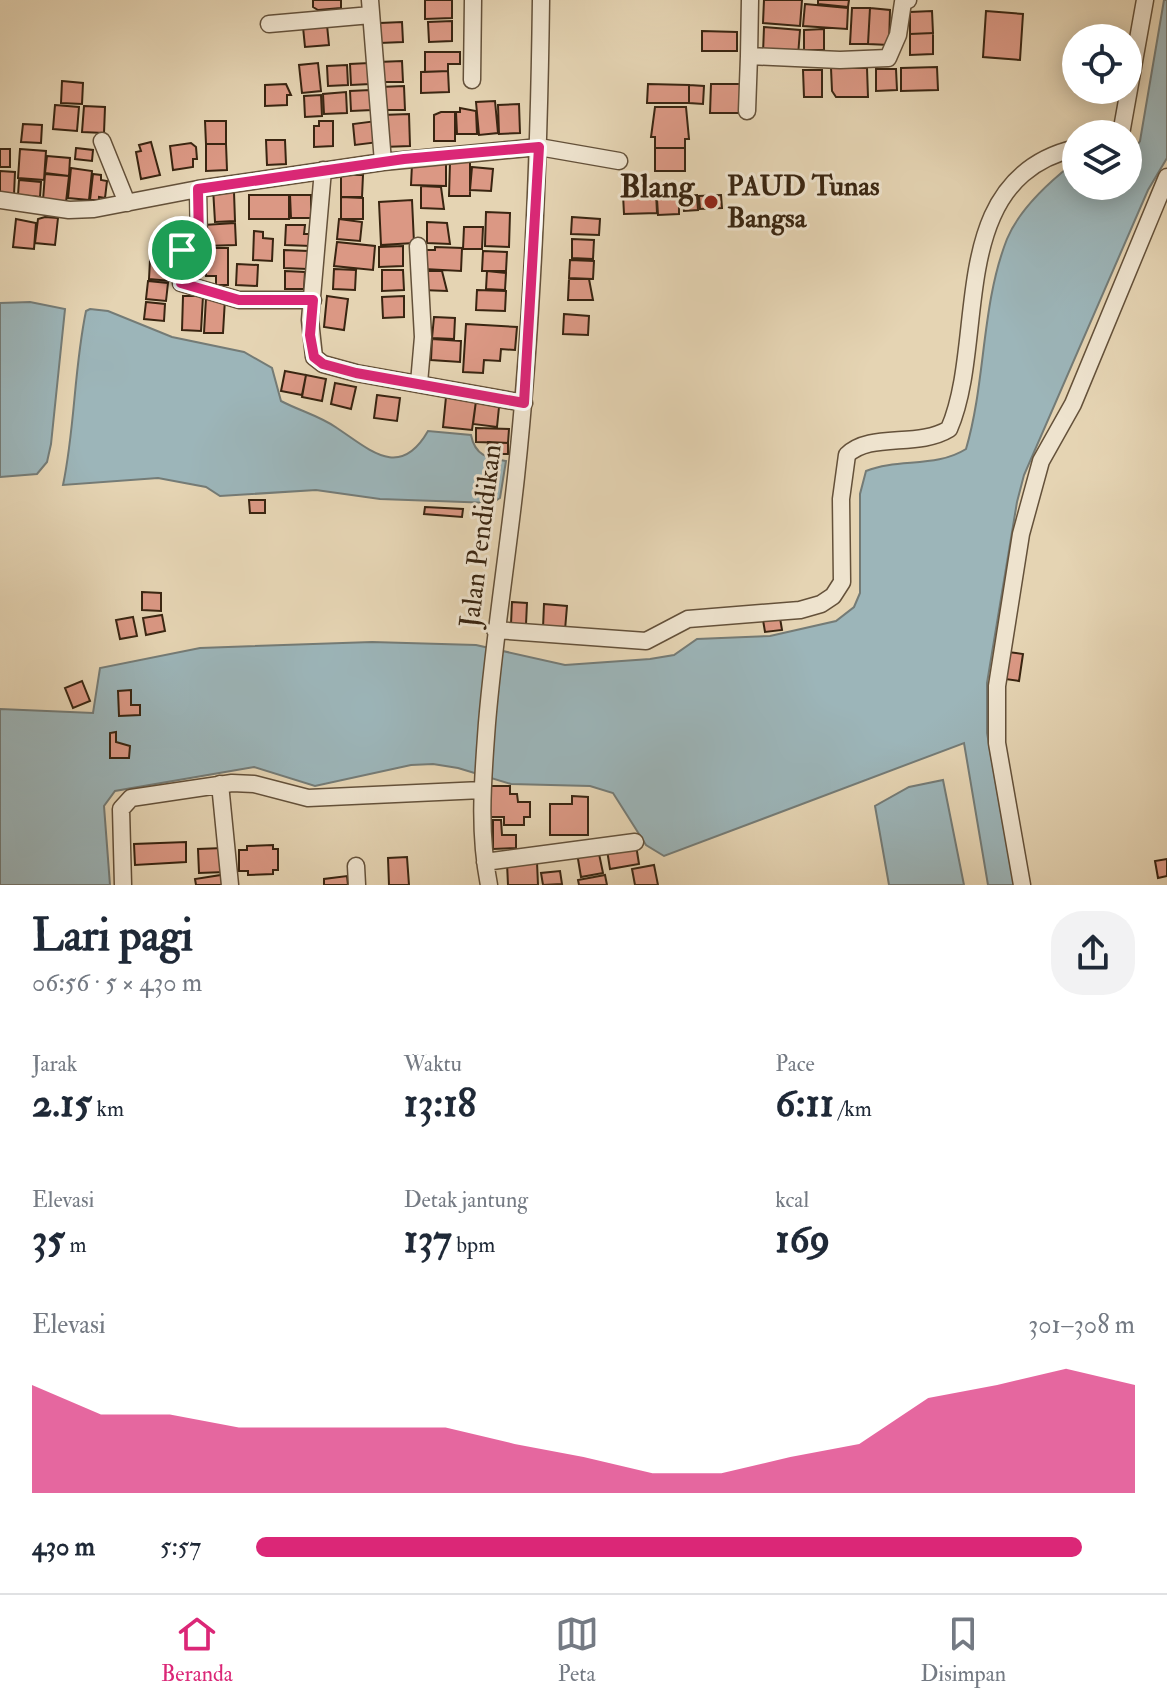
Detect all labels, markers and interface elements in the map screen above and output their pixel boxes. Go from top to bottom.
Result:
map controls [1062,24,1142,200]
button: locate [1062,24,1142,104]
button: layers [1062,120,1142,200]
district label: Blang [620,167,695,207]
place label: PAUD Tunas Bangsa [727,169,880,236]
marker: PAUD Tunas Bangsa [702,193,720,211]
pin [148,216,216,284]
icon: arrive [160,228,204,272]
street label: Jalan Pendidikan [452,442,510,631]
text: Lari pagi [32,909,193,964]
button: share [1051,911,1135,995]
text: 06:56 · 5 × 430 m [32,967,202,999]
text: Jarak [32,1050,77,1078]
text: Waktu [404,1050,462,1078]
text: Pace [775,1050,815,1078]
text: 2.15 [32,1078,92,1129]
text: 13:18 [404,1078,476,1129]
text: 6:11 [775,1078,834,1129]
text: km [92,1095,124,1123]
text: /km [834,1095,872,1123]
text: Elevasi [32,1186,94,1214]
text: Detak jantung [404,1186,528,1214]
text: kcal [775,1186,809,1214]
text: 35 [32,1214,65,1265]
text: 137 [404,1214,452,1265]
text: 169 [775,1214,830,1265]
text: m [65,1231,87,1259]
text: bpm [452,1231,495,1259]
text: Elevasi [32,1309,106,1341]
text: 301–308 m [1028,1309,1135,1341]
text: 430 m [32,1531,95,1563]
text: 5:57 [160,1531,201,1563]
tab: Beranda [161,1612,233,1688]
tab: Peta [555,1612,599,1688]
tab: Disimpan [920,1612,1006,1688]

